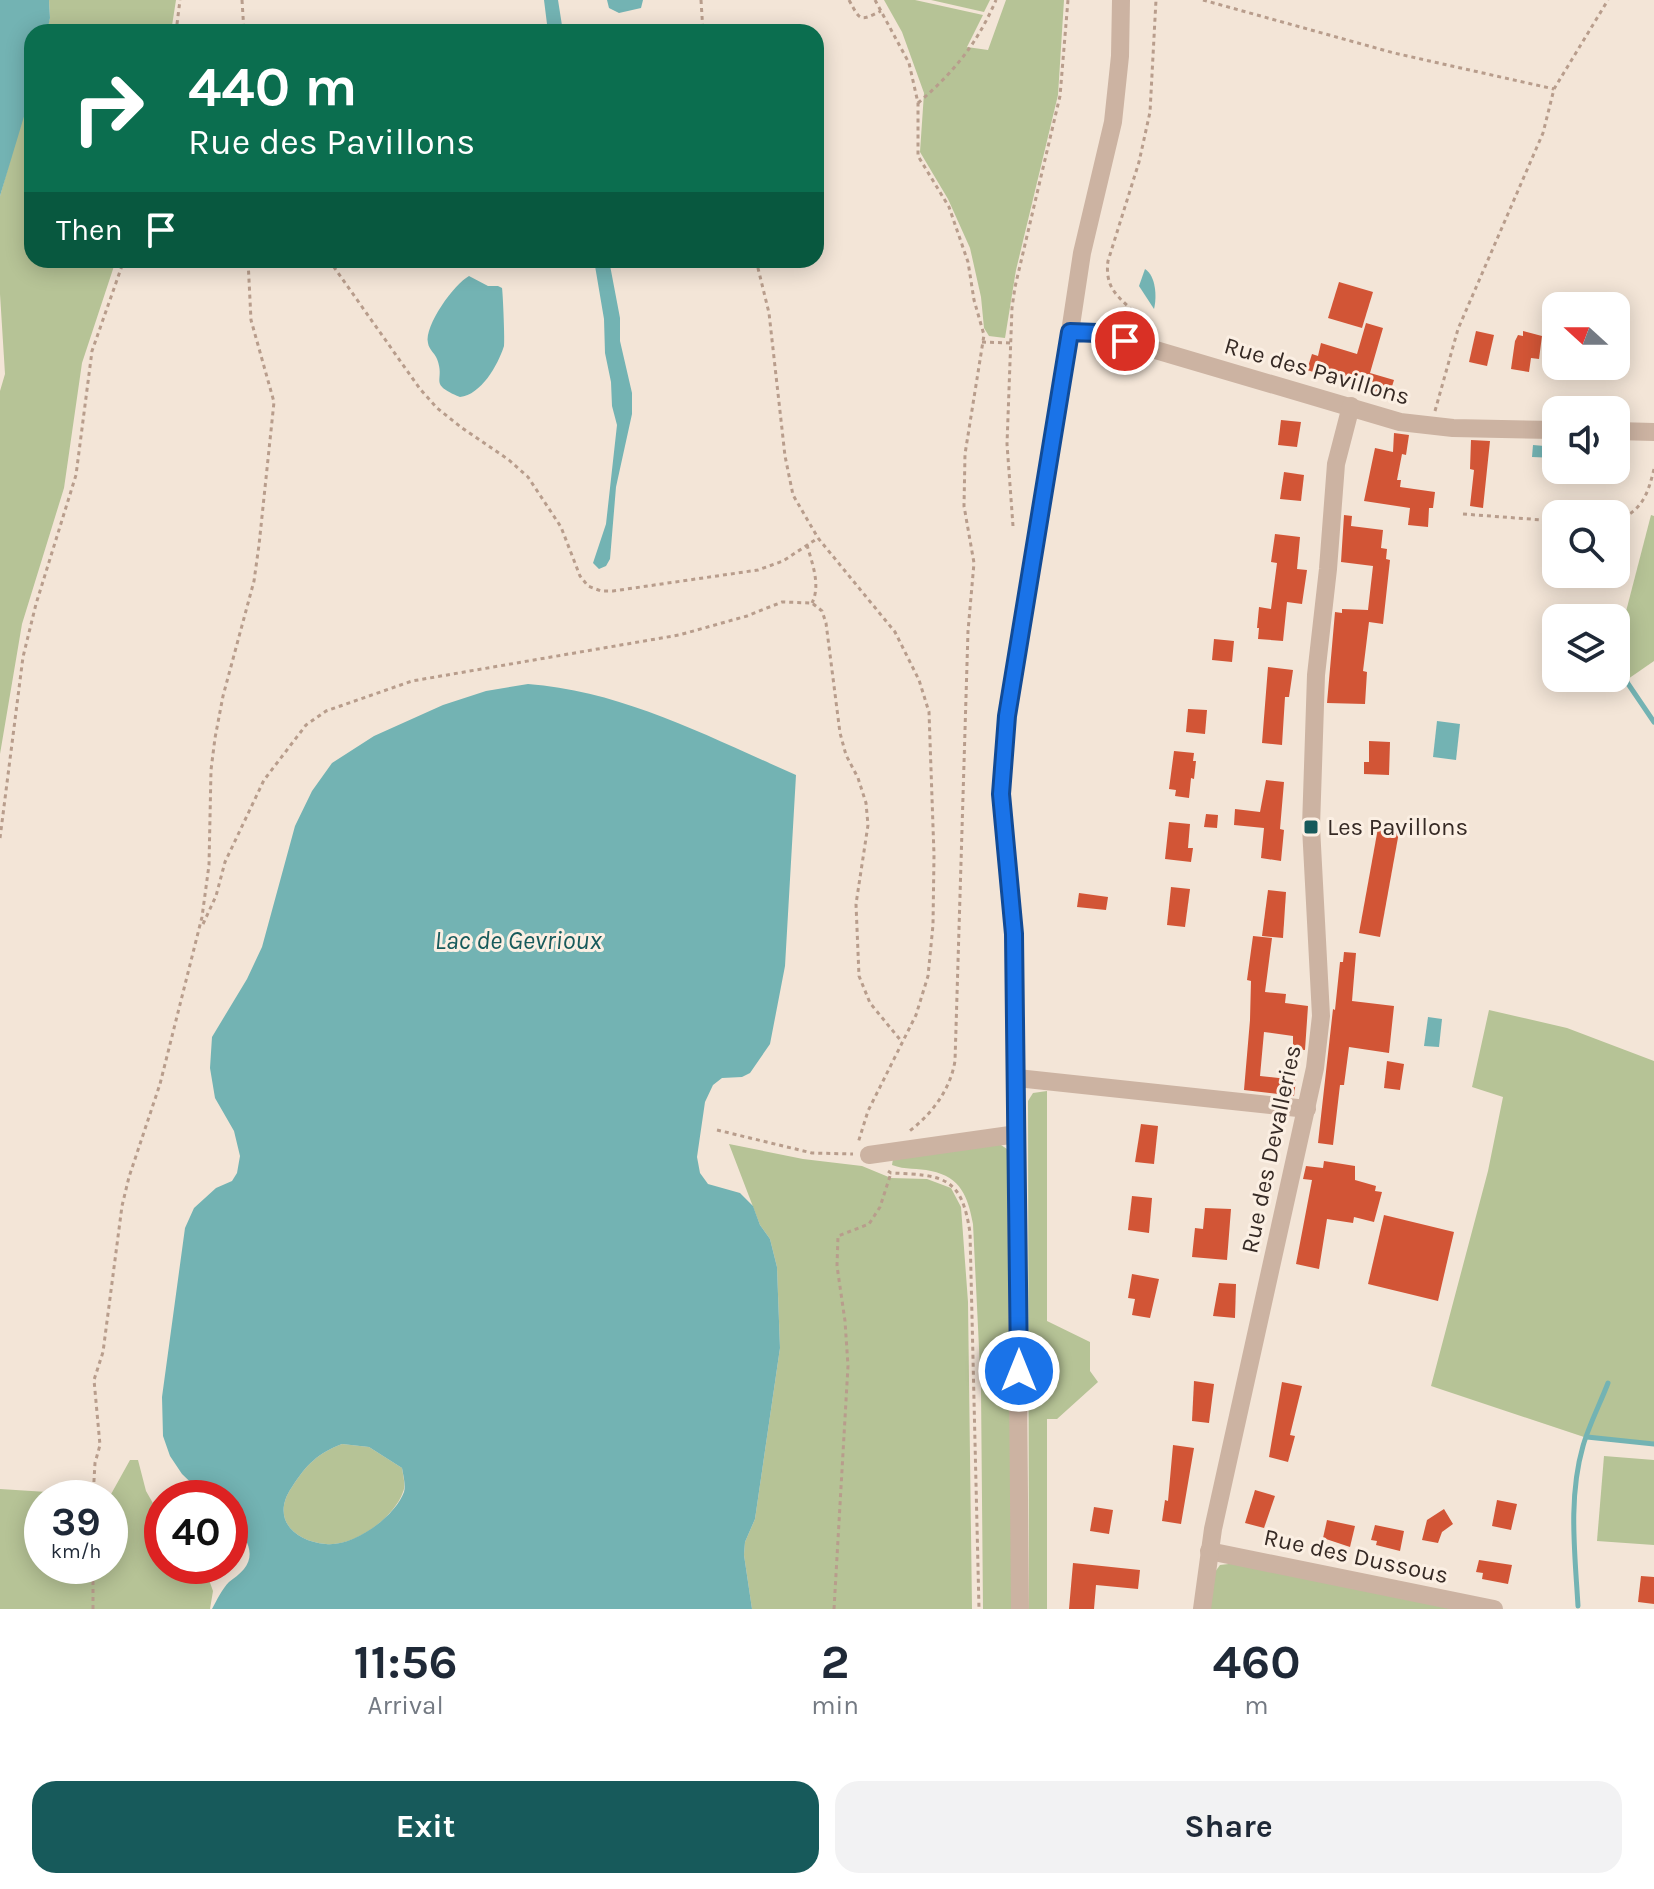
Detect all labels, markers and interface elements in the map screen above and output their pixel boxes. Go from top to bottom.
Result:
text: 440 m [188,54,357,119]
icon: right [56,56,160,160]
text: Rue des Pavillons [188,121,475,163]
icon: arrive [139,208,183,252]
text: Then [56,212,123,248]
north arrow [1542,292,1630,380]
map controls [1542,292,1630,692]
pin [1091,307,1159,375]
icon: arrive [1103,319,1147,363]
street label: Rue des Pavillons [1221,331,1413,411]
button: sound [1542,396,1630,484]
button: search [1542,500,1630,588]
button: layers [1542,604,1630,692]
place label: Les Pavillons [1327,813,1468,841]
marker: Les Pavillons [1302,818,1320,836]
water label: Lac de Gevrioux [435,925,602,956]
street label: Rue des Devalleries [1235,1042,1307,1256]
position arrow [977,1329,1061,1413]
speed limit sign: 40 [144,1480,248,1584]
text: 39 [51,1498,101,1545]
street label: Rue des Dussous [1261,1523,1451,1589]
text: km/h [51,1540,101,1563]
text: 11:56 [353,1634,458,1690]
text: 2 [821,1634,850,1690]
text: 460 [1212,1634,1301,1690]
text: Arrival [368,1690,444,1721]
text: min [811,1690,859,1721]
text: m [1244,1690,1269,1721]
button: Exit [32,1781,819,1873]
button: Share [835,1781,1622,1873]

